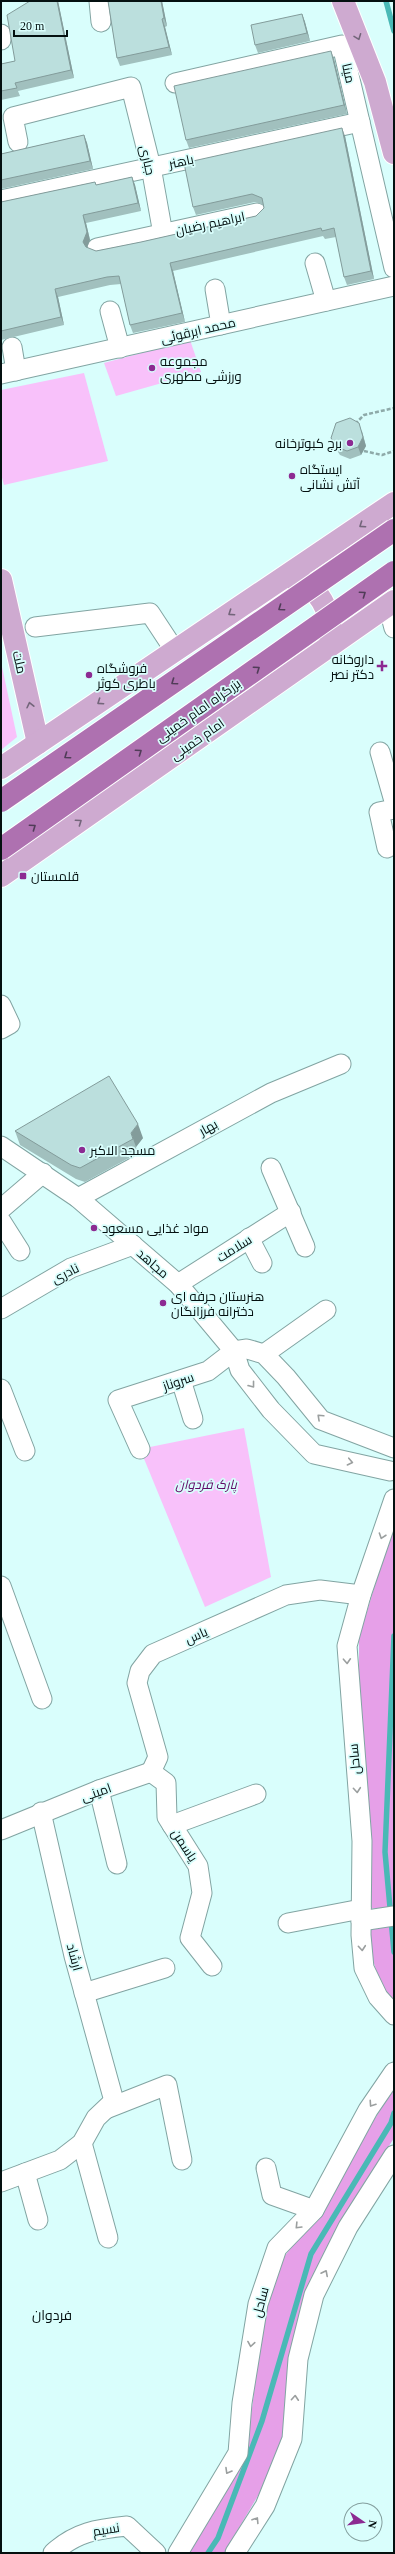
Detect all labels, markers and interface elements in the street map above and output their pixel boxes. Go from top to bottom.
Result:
scale bar [14,12,67,38]
text: 20 m [20,19,45,33]
one-way arrow [353,34,361,41]
street label: مینا [339,62,358,84]
street label: جباری [137,144,158,176]
street label: باهنر [166,152,195,172]
street label: ابراهیم رضیان [174,209,247,240]
street label: محمد ابرقوئی [159,315,237,346]
place label: مجموعه ورزشی مطهری [160,354,242,384]
marker: مجموعه ورزشی مطهری [147,363,157,373]
place label: برج کبوترخانه [275,436,342,452]
marker: برج کبوترخانه [345,438,355,448]
place label: ایستگاه آتش نشانی [300,462,360,492]
marker: ایستگاه آتش نشانی [287,471,297,481]
one-way arrow [359,520,366,528]
one-way arrow [359,591,366,599]
one-way arrow [278,603,285,611]
one-way arrow [228,608,235,616]
street label: ملت [10,649,29,675]
place label: داروخانه دکتر نصر [330,652,374,682]
place label: فروشگاه باطری کوثر [96,661,156,691]
marker: داروخانه دکتر نصر [377,661,387,671]
one-way arrow [252,667,259,674]
marker: فروشگاه باطری کوثر [84,670,94,680]
street label: بزرگراه امام خمینی [153,675,243,745]
one-way arrow [171,677,178,685]
one-way arrow [97,697,104,705]
one-way arrow [26,702,34,708]
street label: امام خمینی [167,715,227,763]
one-way arrow [135,749,142,757]
one-way arrow [64,751,71,759]
one-way arrow [74,820,81,827]
one-way arrow [29,824,36,832]
place label: قلمستان [31,869,79,884]
marker: قلمستان [18,871,28,881]
street label: بهار [195,1116,220,1139]
place label: مسجد الاکبر [89,1143,155,1158]
marker: مسجد الاکبر [77,1145,87,1155]
place label: مواد غذایی مسعود [102,1221,209,1236]
marker: مواد غذایی مسعود [89,1223,99,1233]
street label: سلامت [214,1232,255,1265]
street label: مجاهد [134,1245,172,1281]
street label: نادری [49,1260,81,1287]
place label: هنرستان حرفه ای دخترانه فرزانگان [171,1289,264,1319]
marker: هنرستان حرفه ای دخترانه فرزانگان [158,1298,168,1308]
street label: سروناز [160,1369,196,1394]
one-way arrow [247,1381,254,1388]
one-way arrow [317,1414,325,1421]
one-way arrow [347,1457,353,1466]
park label: پارک فردوان [175,1477,238,1493]
one-way arrow [378,1533,386,1540]
street label: یاس [183,1624,210,1647]
one-way arrow [343,1658,352,1664]
street label: ساحل [346,1743,363,1775]
street label: امینی [79,1780,113,1805]
one-way arrow [352,1787,361,1793]
street label: یاسمن [169,1826,201,1865]
street label: ارشاد [64,1942,85,1972]
one-way arrow [357,1945,366,1951]
one-way arrow [369,2100,377,2107]
one-way arrow [295,2221,303,2229]
one-way arrow [321,2270,328,2277]
street label: ساحل [249,2285,272,2319]
district label: فردوان [32,2308,72,2323]
one-way arrow [247,2341,256,2347]
one-way arrow [290,2395,299,2401]
one-way arrow [226,2466,233,2474]
north arrow [343,2502,383,2542]
one-way arrow [251,2517,259,2524]
text: N [366,2519,379,2530]
street label: نسیم [92,2520,121,2541]

